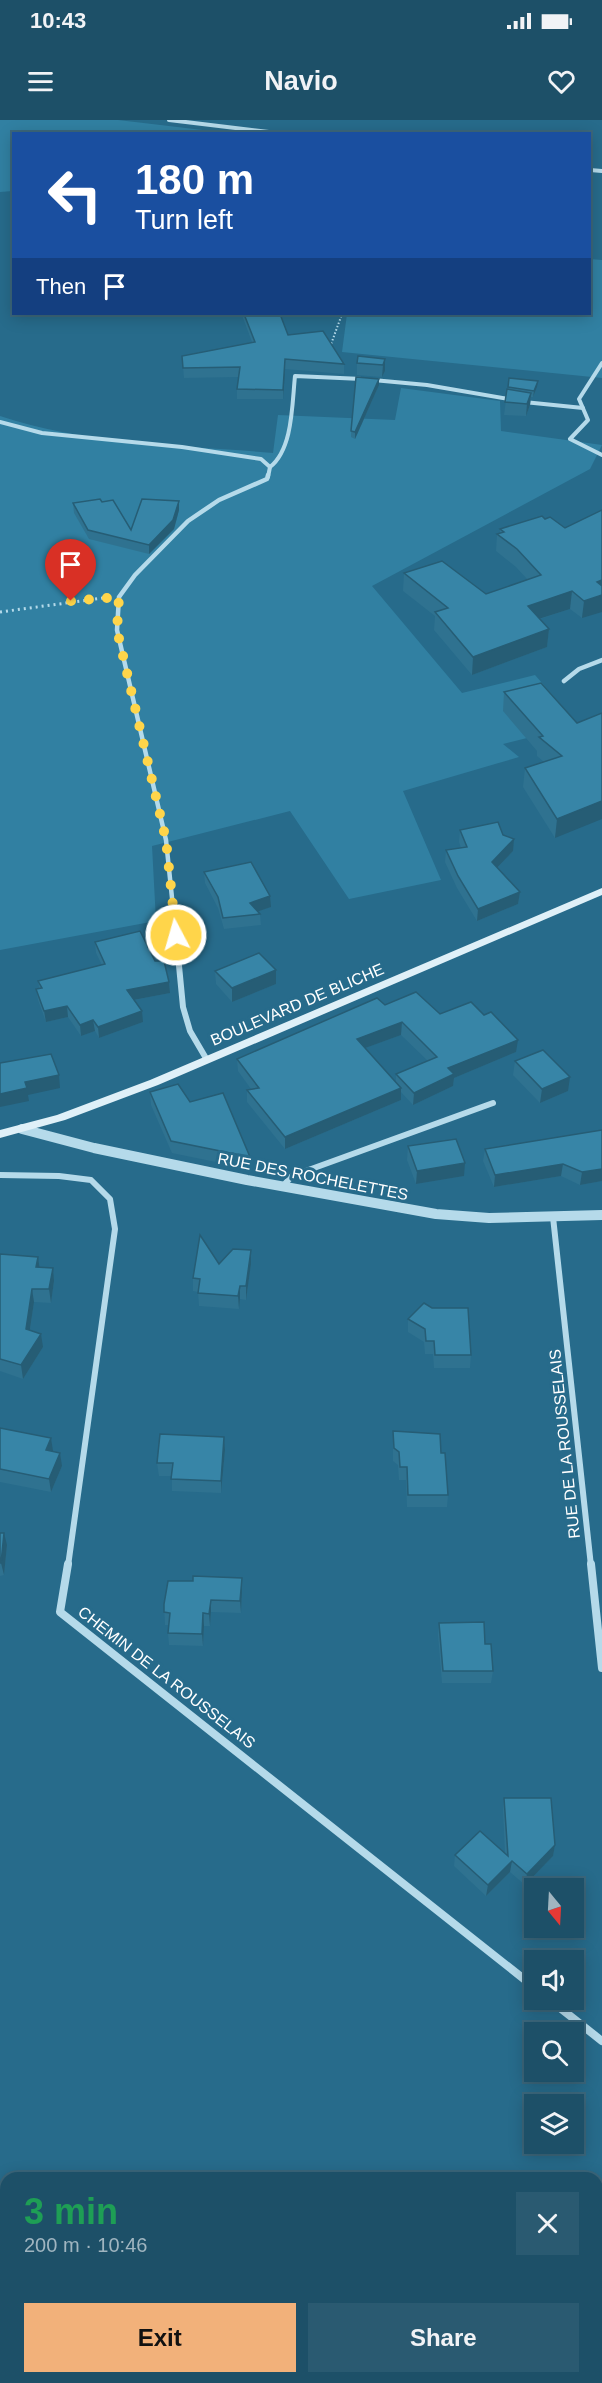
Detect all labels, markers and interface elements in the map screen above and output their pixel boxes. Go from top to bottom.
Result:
text: 10:43 [30,8,86,33]
icon: menu [24,65,57,98]
icon: heart [545,65,578,98]
text: Navio [264,66,338,96]
icon: left [36,156,114,234]
text: 180 m [135,156,254,203]
text: Turn left [135,205,233,235]
icon: arrive [98,270,131,303]
text: Then [36,274,86,299]
pin [45,539,96,601]
icon: arrive [54,548,87,581]
position arrow [144,903,208,967]
street label: BOULEVARD DE BLICHE [208,960,386,1049]
street label: RUE DES ROCHELETTES [216,1150,410,1203]
street label: RUE DE LA ROUSSELAIS [546,1348,583,1539]
street label: CHEMIN DE LA ROUSSELAIS [75,1603,258,1752]
north arrow [524,1878,584,1938]
map controls [524,1878,584,2154]
button: sound [524,1950,584,2010]
button: search [524,2022,584,2082]
button: layers [524,2094,584,2154]
text: 3 min [24,2191,118,2232]
button: close [516,2192,579,2255]
text: 200 m · 10:46 [24,2234,147,2256]
button: Exit [24,2303,296,2372]
button: Share [308,2303,579,2372]

